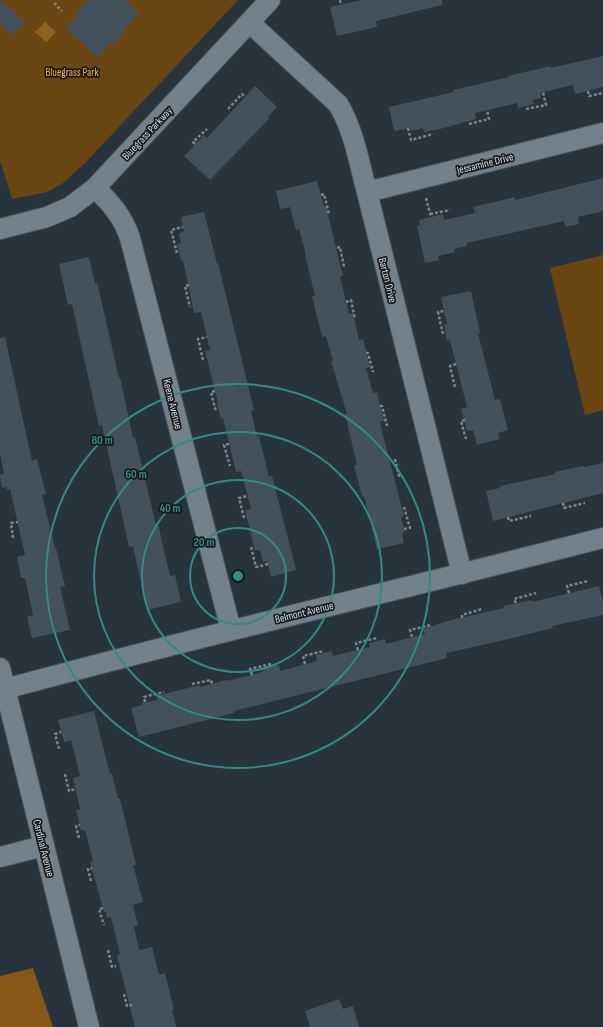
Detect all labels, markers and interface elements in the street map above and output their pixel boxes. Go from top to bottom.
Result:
park label: Bluegrass Park [45,66,99,79]
street label: Bluegrass Parkway [120,104,176,163]
street label: Jessamine Drive [455,150,515,177]
street label: Barton Drive [376,256,399,304]
street label: Keene Avenue [160,378,185,431]
text: 80 m [91,433,113,448]
text: 60 m [125,467,147,482]
text: 40 m [159,501,181,516]
text: 20 m [194,535,214,550]
centre of rings [231,569,245,583]
street label: Belmont Avenue [274,599,335,626]
street label: Cardinal Avenue [30,818,57,878]

